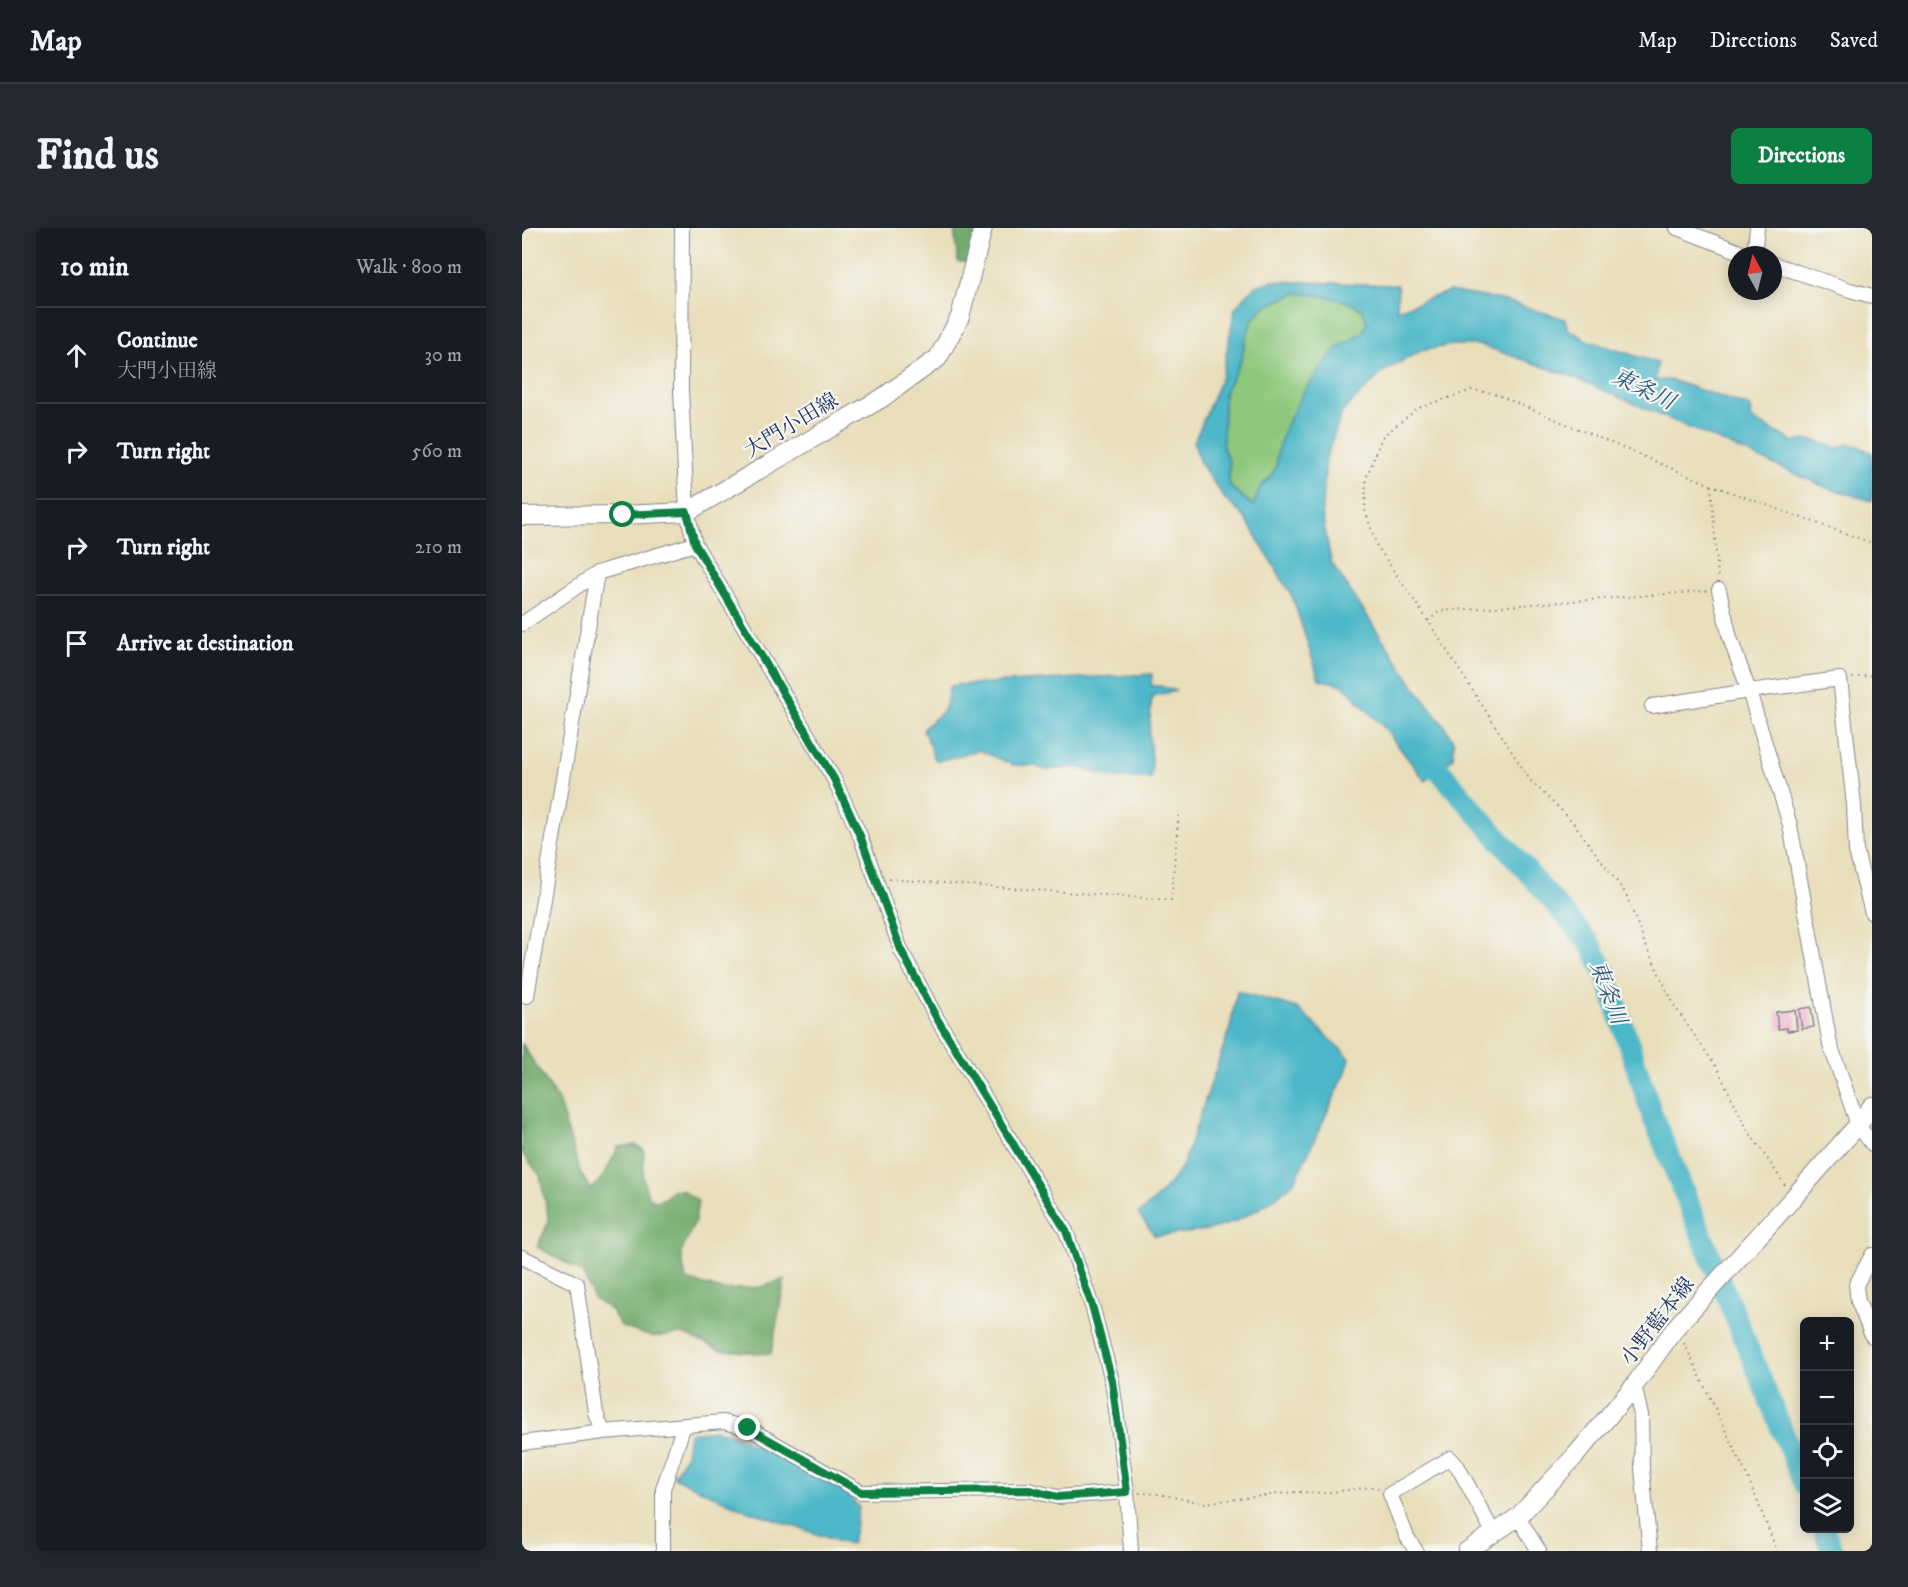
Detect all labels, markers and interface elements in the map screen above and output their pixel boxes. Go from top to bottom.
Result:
text: Map [30,24,82,59]
text: Map [1638,28,1677,54]
text: Directions [1710,28,1797,54]
text: Saved [1830,28,1878,54]
button: Directions [1731,128,1872,184]
text: Find us [36,130,159,182]
north arrow [1728,246,1782,300]
text: 10 min [60,251,129,284]
text: Walk · 800 m [356,255,462,280]
text: Continue [117,327,198,354]
icon: ahead [60,339,93,372]
text: 30 m [424,343,462,368]
text: 大門小田線 [117,359,217,384]
water label: 東条川 [1608,363,1681,417]
street label: 大門小田線 [740,388,843,464]
icon: right [60,435,93,468]
text: Turn right [117,438,210,465]
text: 560 m [412,439,462,464]
route start [609,501,635,527]
icon: right [60,531,93,564]
text: Turn right [117,534,210,561]
text: 210 m [415,535,462,560]
icon: arrive [60,627,93,660]
text: Arrive at destination [117,630,294,657]
water label: 東条川 [1583,957,1633,1030]
street label: 小野藍本線 [1615,1272,1700,1371]
map controls [1800,1317,1854,1533]
button: + [1800,1317,1854,1371]
button: − [1800,1371,1854,1425]
route end [734,1414,760,1440]
button: locate [1800,1425,1854,1479]
button: layers [1800,1479,1854,1533]

